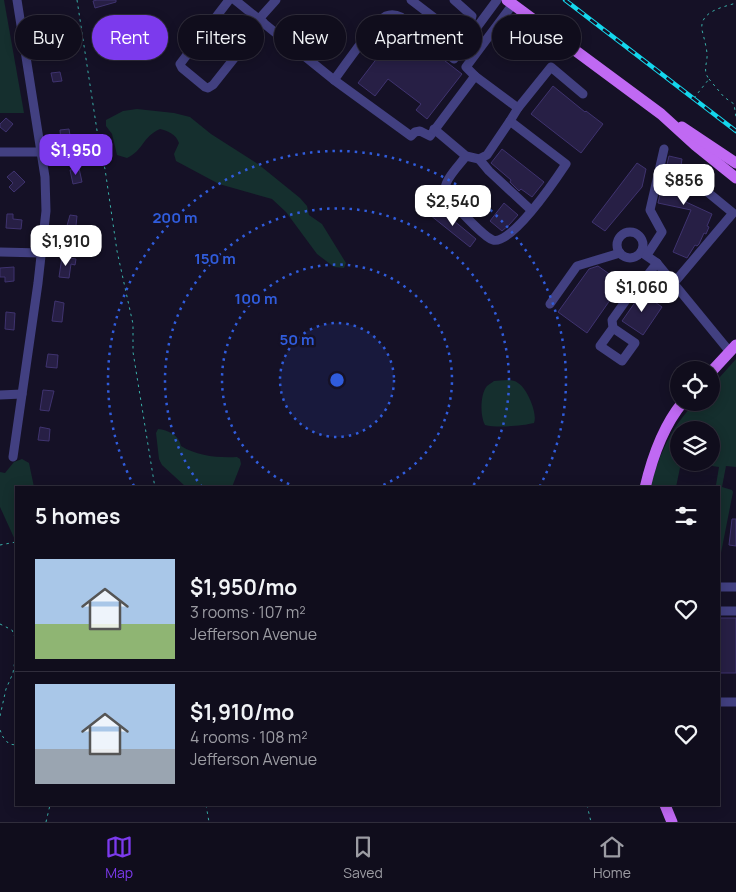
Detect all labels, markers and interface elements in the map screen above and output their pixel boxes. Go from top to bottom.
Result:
chip: Buy [15,15,82,60]
chip: Rent [92,15,168,60]
chip: Filters [178,15,264,60]
chip: New [274,15,346,60]
chip: Apartment [356,15,482,60]
chip: House [492,15,581,60]
pin: $1,950 [35,134,117,176]
text: $1,950 [50,139,102,161]
pin: $856 [654,164,714,206]
text: $856 [664,169,704,191]
pin: $2,540 [412,184,494,227]
text: $2,540 [426,190,480,212]
text: 200 m [152,207,198,228]
pin: $1,910 [25,224,107,267]
text: $1,910 [42,230,90,252]
text: 150 m [194,248,236,269]
pin: $1,060 [601,270,683,313]
text: $1,060 [616,276,668,298]
text: 100 m [235,288,277,309]
text: 50 m [279,329,315,350]
map controls [670,361,720,471]
button: locate [670,361,720,411]
centre of rings [328,371,346,389]
button: layers [670,421,720,471]
text: 5 homes [35,502,120,530]
icon: filters [672,502,700,530]
text: $1,950/mo [190,573,297,601]
icon: home [75,579,135,639]
icon: heart [672,595,700,623]
text: 3 rooms · 107 m² [190,601,306,623]
text: Jefferson Avenue [190,623,317,645]
text: $1,910/mo [190,698,294,726]
icon: home [75,704,135,764]
icon: heart [672,720,700,748]
text: 4 rooms · 108 m² [190,726,308,748]
text: Jefferson Avenue [190,748,317,770]
tab: Map [105,833,133,882]
tab: Saved [343,833,383,882]
tab: Home [593,833,631,882]

